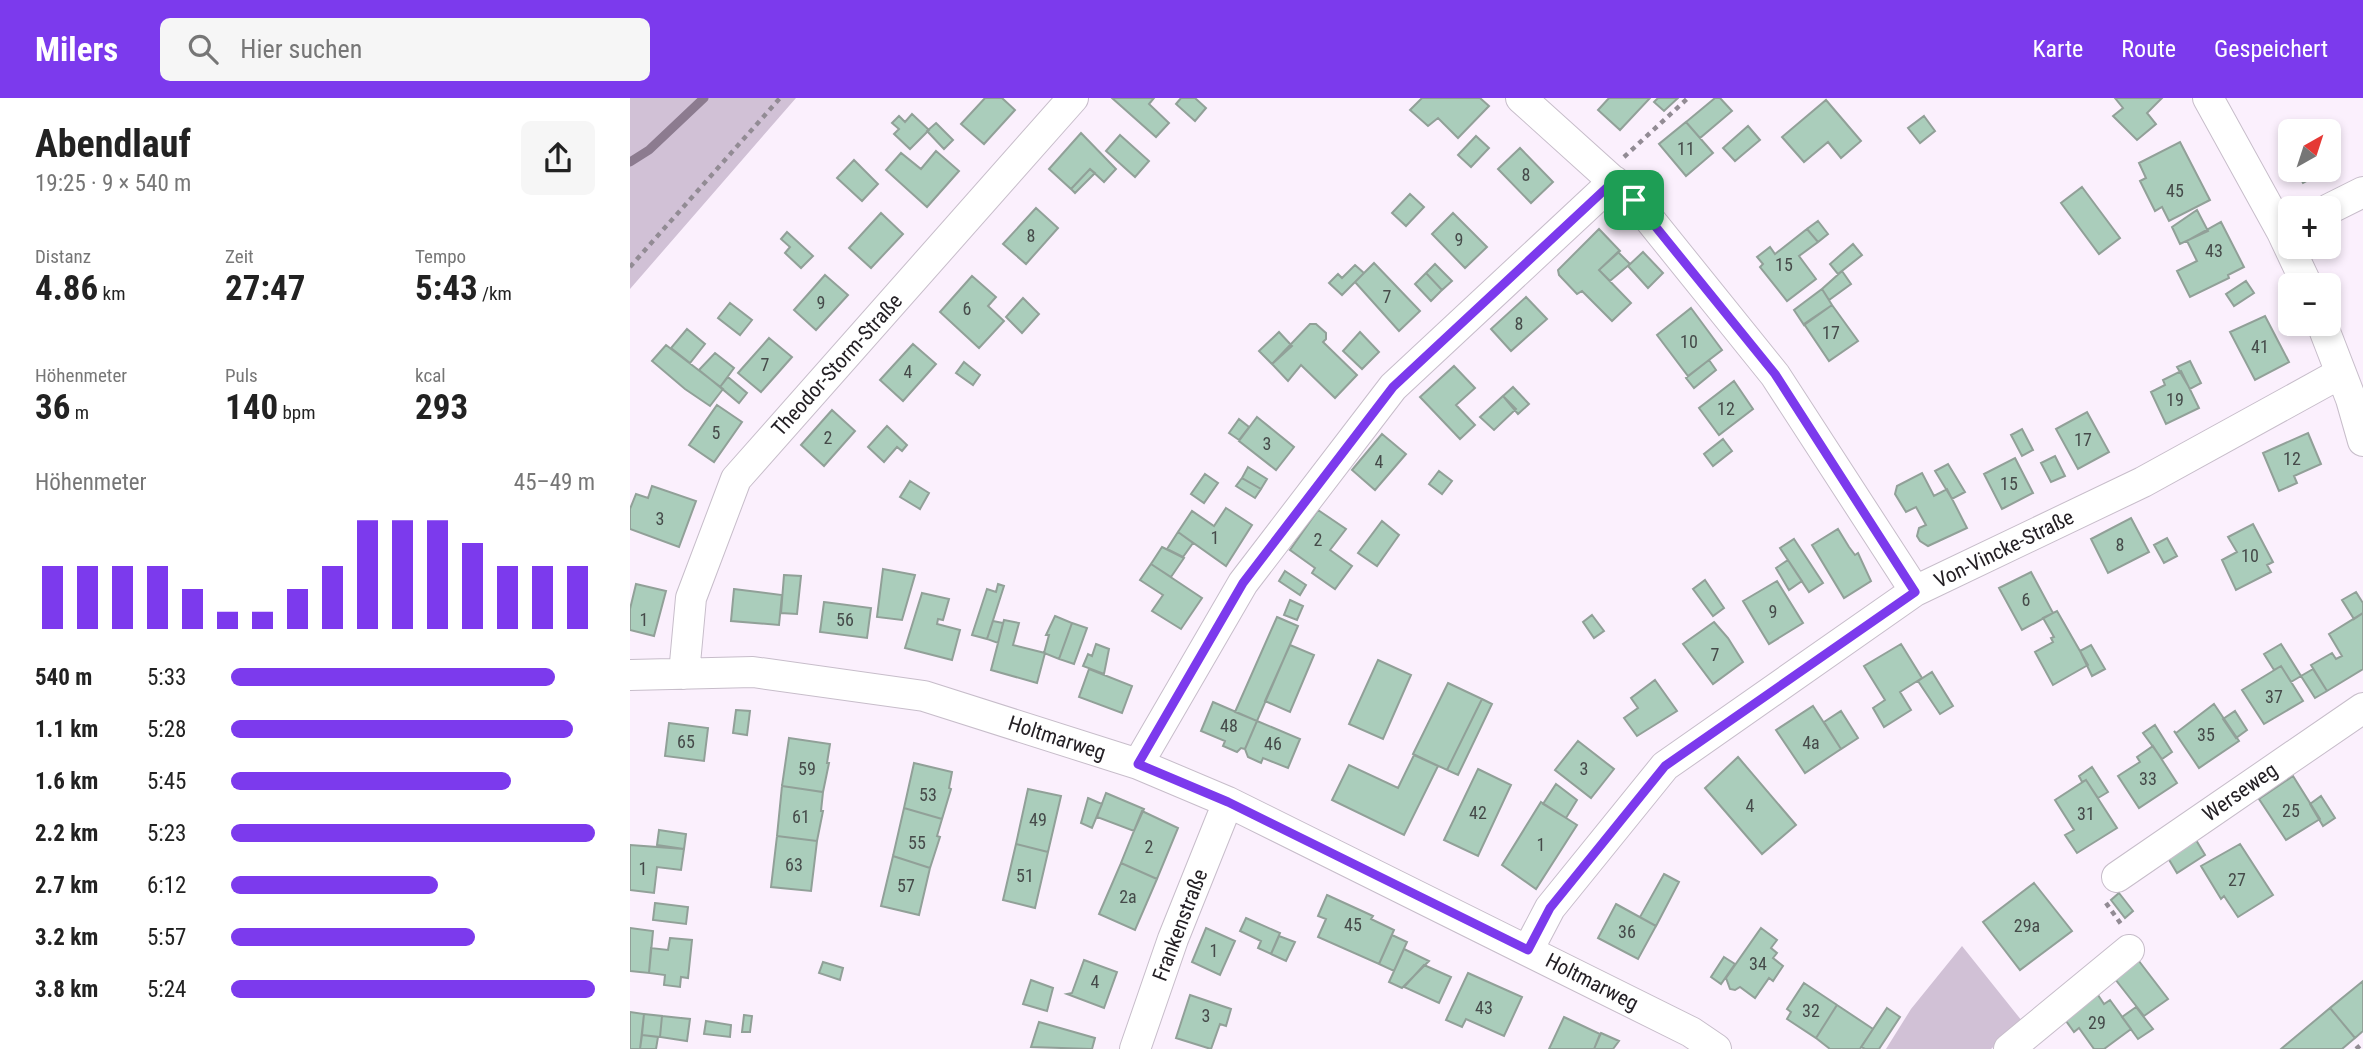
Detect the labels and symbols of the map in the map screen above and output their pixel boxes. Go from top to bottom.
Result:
north arrow [2278,119,2342,182]
house number: 11 [1677,138,1695,159]
house number: 8 [1522,164,1530,185]
pin [1604,170,1664,230]
house number: 45 [2166,180,2184,201]
house number: 8 [1027,225,1035,246]
house number: 9 [1455,229,1463,250]
house number: 43 [2205,240,2223,261]
house number: 15 [1775,254,1793,275]
house number: 7 [1383,286,1392,307]
street label: Theodor-Storm-Straße [767,289,907,441]
house number: 9 [817,292,825,313]
house number: 6 [963,298,971,319]
house number: 8 [1515,313,1523,334]
house number: 17 [1822,322,1840,343]
house number: 10 [1680,331,1698,352]
house number: 41 [2251,336,2269,357]
house number: 7 [761,354,770,375]
house number: 4 [904,361,913,382]
house number: 19 [2166,389,2184,410]
house number: 12 [1717,398,1735,419]
house number: 5 [712,422,721,443]
house number: 2 [824,427,833,448]
house number: 17 [2074,429,2092,450]
house number: 3 [1263,433,1271,454]
house number: 12 [2283,448,2301,469]
house number: 4 [1375,451,1384,472]
house number: 15 [2000,473,2018,494]
street label: Von-Vincke-Straße [1930,505,2078,593]
house number: 3 [656,508,664,529]
house number: 1 [1211,527,1219,548]
house number: 2 [1314,529,1323,550]
house number: 8 [2116,534,2124,555]
house number: 10 [2241,545,2259,566]
house number: 6 [2022,589,2030,610]
house number: 9 [1769,601,1777,622]
house number: 1 [640,609,648,630]
house number: 56 [836,609,854,630]
house number: 7 [1711,644,1720,665]
house number: 37 [2265,686,2283,707]
street label: Holtmarweg [1005,711,1109,765]
house number: 48 [1220,715,1238,736]
house number: 35 [2197,724,2215,745]
house number: 65 [677,731,695,752]
house number: 4a [1802,732,1820,753]
house number: 46 [1264,733,1282,754]
house number: 59 [798,758,816,779]
house number: 3 [1580,758,1588,779]
street label: Werseweg [2198,758,2282,826]
house number: 33 [2139,768,2157,789]
house number: 53 [919,784,937,805]
house number: 4 [1746,795,1755,816]
house number: 25 [2282,800,2300,821]
house number: 42 [1469,802,1487,823]
house number: 31 [2077,803,2095,824]
house number: 61 [792,806,810,827]
house number: 49 [1029,809,1047,830]
house number: 55 [908,832,926,853]
house number: 1 [1537,834,1545,855]
house number: 2 [1145,836,1154,857]
house number: 63 [785,854,803,875]
house number: 1 [639,858,647,879]
house number: 51 [1016,865,1034,886]
street label: Frankenstraße [1148,865,1212,984]
house number: 27 [2228,869,2246,890]
house number: 57 [897,875,915,896]
house number: 2a [1119,886,1137,907]
house number: 45 [1344,914,1362,935]
house number: 29a [2014,915,2040,936]
house number: 36 [1618,921,1636,942]
house number: 1 [1210,940,1218,961]
street label: Holtmarweg [1542,948,1642,1016]
house number: 34 [1749,953,1767,974]
house number: 4 [1091,971,1100,992]
house number: 43 [1475,997,1493,1018]
house number: 32 [1802,1000,1820,1021]
house number: 3 [1202,1005,1210,1026]
house number: 29 [2088,1012,2106,1033]

